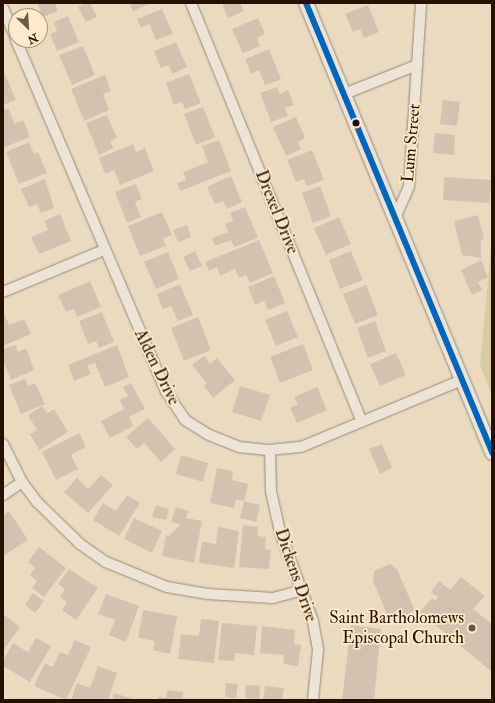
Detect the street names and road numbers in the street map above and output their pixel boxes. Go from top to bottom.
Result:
street label: Lum Street [397,103,425,183]
street label: Drexel Drive [251,167,303,257]
street label: Alden Drive [130,326,184,408]
street label: Dickens Drive [271,526,321,624]

